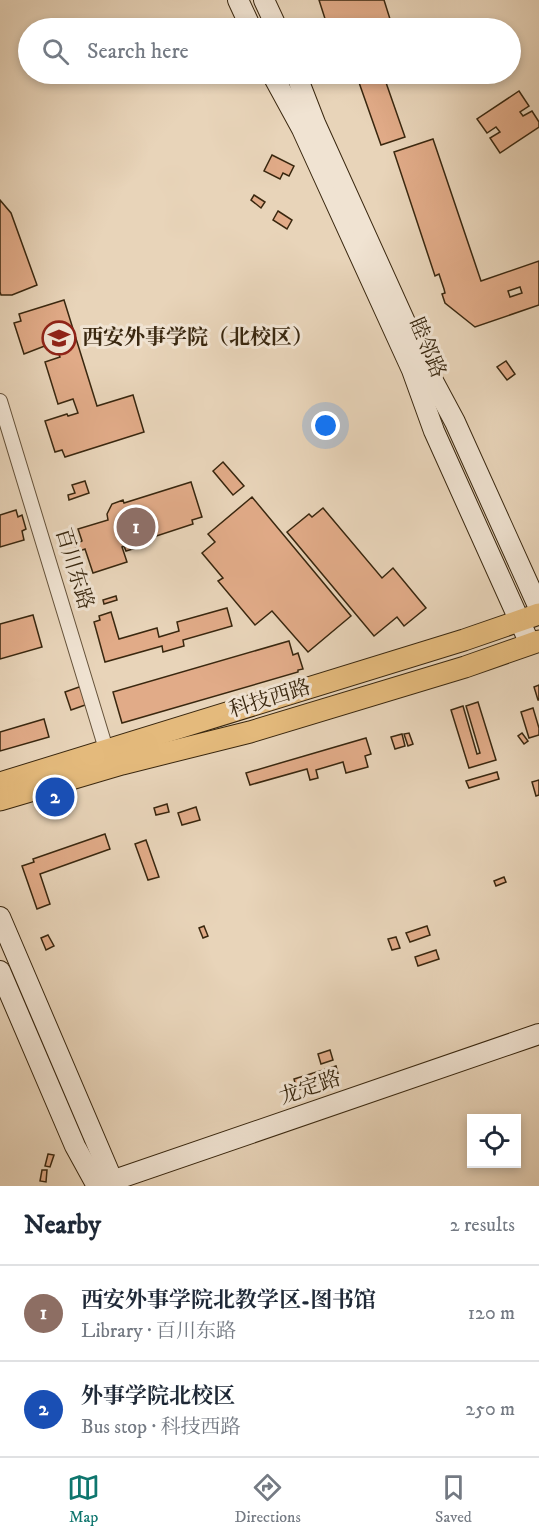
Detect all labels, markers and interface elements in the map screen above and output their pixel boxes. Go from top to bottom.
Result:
search box [18,18,521,84]
icon: search [39,35,72,68]
text: Search here [87,38,189,65]
street label: 睦邻路 [403,314,451,382]
school or university icon: 西安外事学院（北校区） [41,320,77,356]
place label: 西安外事学院（北校区） [82,325,313,351]
your location [311,411,340,440]
pin: 1 [116,504,156,550]
street label: 百川东路 [49,525,99,613]
street label: 科技西路 [226,674,314,724]
pin: 2 [36,774,74,820]
street label: 龙定路 [276,1065,344,1111]
map controls [467,1114,521,1168]
button: locate [467,1114,521,1168]
text: Nearby [24,1209,101,1242]
text: 2 results [450,1213,515,1238]
text: 西安外事学院北教学区-图书馆 [81,1287,376,1314]
text: 1 [40,1301,47,1326]
text: 120 m [468,1301,515,1326]
text: Library · 百川东路 [81,1319,236,1344]
text: 外事学院北校区 [81,1383,235,1410]
text: 2 [39,1397,48,1422]
text: 250 m [465,1397,515,1422]
text: Bus stop · 科技西路 [81,1415,241,1440]
tab: Map [67,1471,100,1527]
tab: Directions [234,1471,301,1527]
tab: Saved [435,1471,472,1527]

